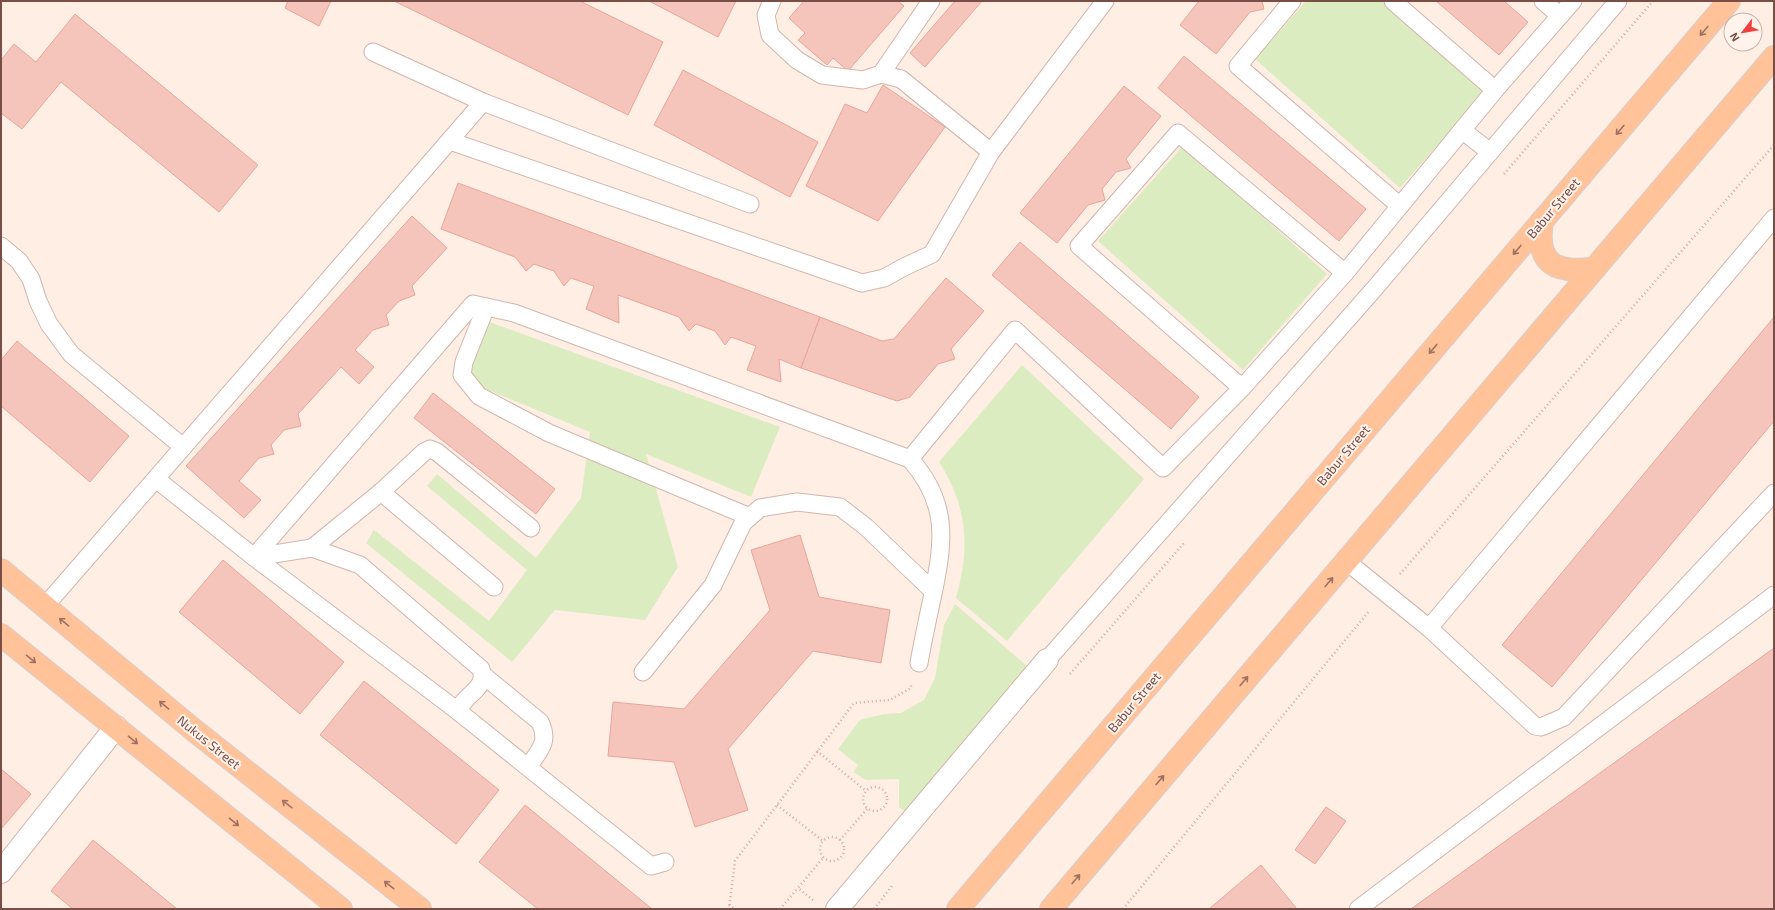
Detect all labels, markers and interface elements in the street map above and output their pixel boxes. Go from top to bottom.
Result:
north arrow [1723,12,1763,52]
one-way arrow [1699,25,1708,36]
text: N [1726,31,1742,44]
one-way arrow [1615,124,1624,135]
street label: Babur Street [1523,174,1583,241]
one-way arrow [1513,245,1522,255]
one-way arrow [1429,344,1438,354]
street label: Babur Street [1313,421,1373,488]
one-way arrow [1324,577,1333,587]
one-way arrow [59,618,69,627]
one-way arrow [26,655,37,663]
street label: Babur Street [1104,668,1164,735]
one-way arrow [1240,676,1249,686]
one-way arrow [159,701,169,710]
street label: Nukus Street [174,712,244,772]
one-way arrow [127,736,138,745]
one-way arrow [1156,775,1165,786]
one-way arrow [282,800,293,808]
one-way arrow [228,818,239,827]
one-way arrow [1072,874,1081,885]
one-way arrow [384,880,395,889]

